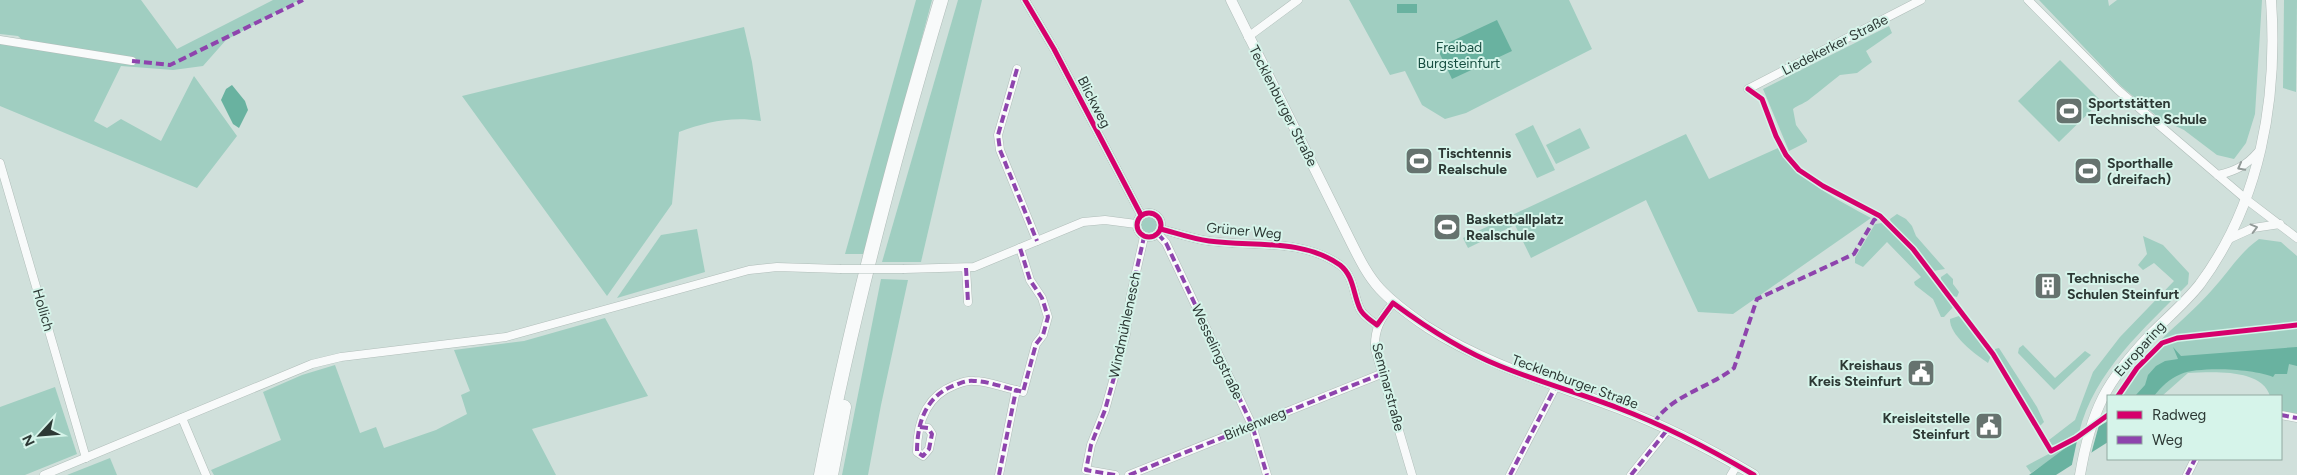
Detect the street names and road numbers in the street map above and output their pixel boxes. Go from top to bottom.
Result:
street label: Liedekerker Straße [1779,11,1891,79]
street label: Tecklenburger Straße [1245,43,1321,170]
street label: Blickweg [1074,73,1114,131]
street label: Grüner Weg [1206,219,1282,243]
street label: Windmühlenesch [1105,270,1145,380]
street label: Hollich [29,287,57,333]
street label: Wesselingstraße [1188,302,1247,402]
street label: Europaring [2111,318,2169,380]
street label: Seminarstraße [1368,341,1408,433]
street label: Tecklenburger Straße [1509,351,1641,413]
street label: Birkenweg [1222,404,1288,444]

